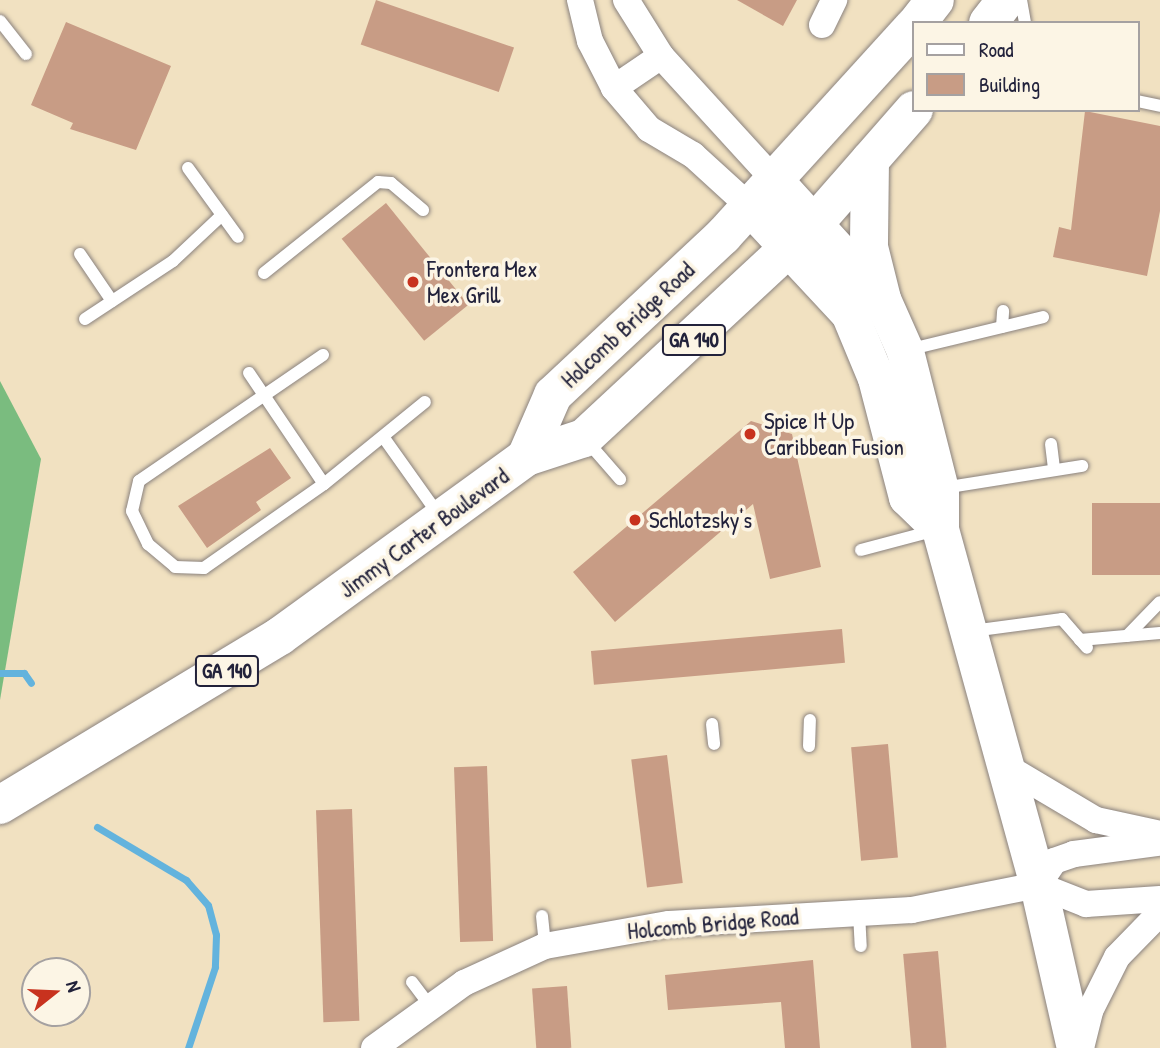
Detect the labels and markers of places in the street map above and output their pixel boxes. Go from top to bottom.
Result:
place label: Frontera Mex Mex Grill [427,255,538,309]
marker: Frontera Mex Mex Grill [405,274,421,290]
place label: Spice It Up Caribbean Fusion [764,407,904,461]
marker: Spice It Up Caribbean Fusion [742,426,758,442]
place label: Schlotzsky's [649,506,752,534]
marker: Schlotzsky's [627,512,643,528]

